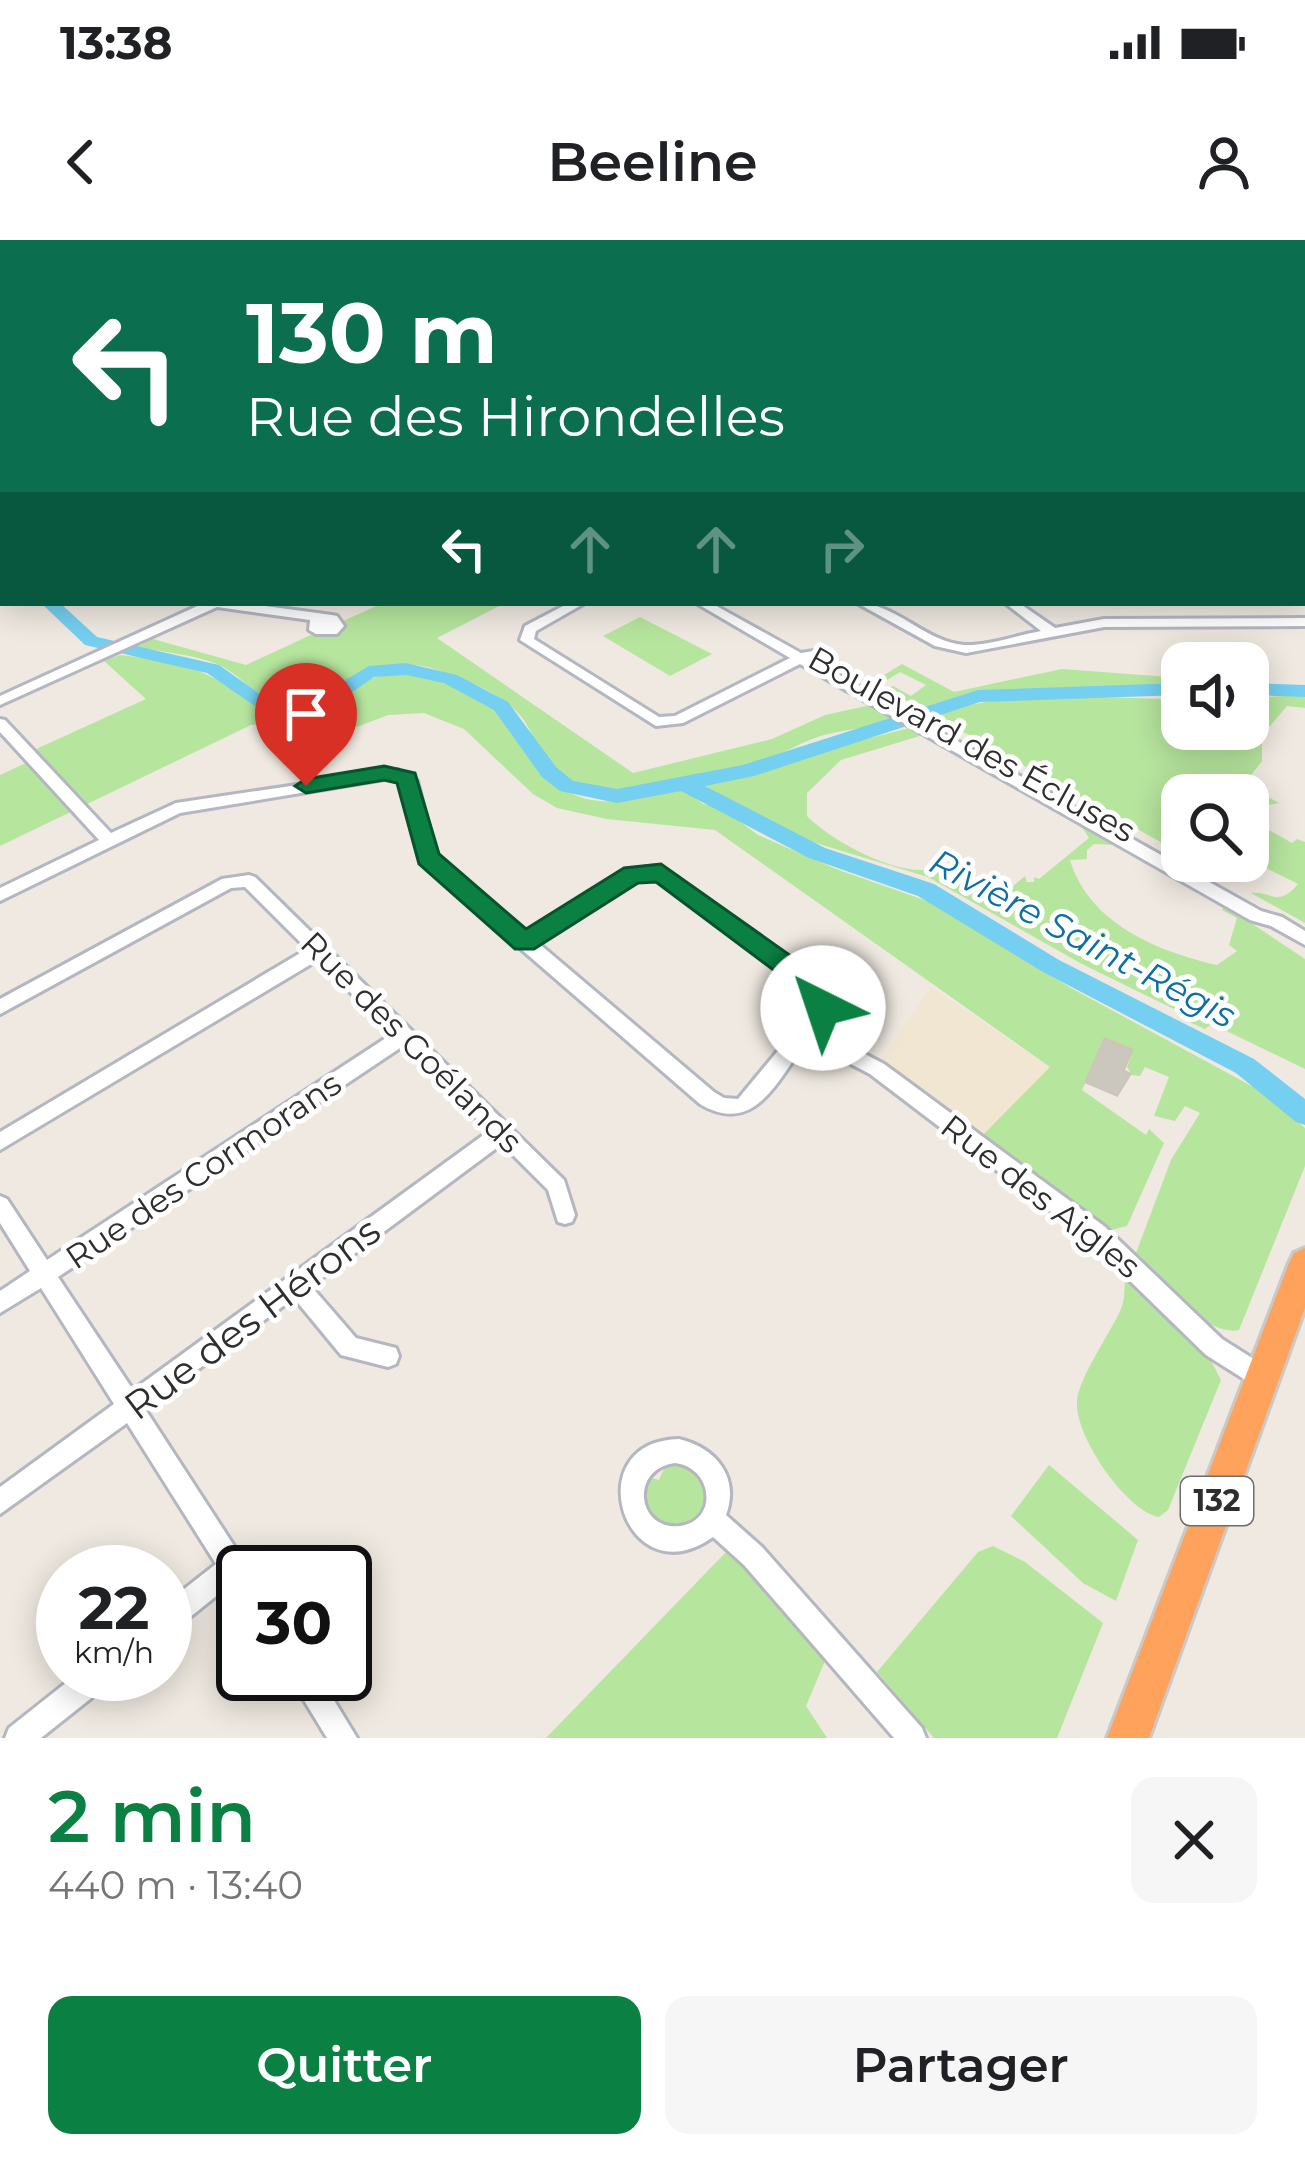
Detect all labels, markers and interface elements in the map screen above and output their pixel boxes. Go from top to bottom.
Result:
text: 13:38 [60,15,172,70]
icon: back [48,129,114,195]
text: Beeline [547,129,758,195]
icon: person [1191,129,1257,195]
text: 130 m [246,282,498,384]
icon: left [48,288,204,444]
text: Rue des Hirondelles [246,384,785,450]
icon: left [431,516,497,582]
icon: ahead [557,516,623,582]
icon: ahead [683,516,749,582]
icon: right [809,516,875,582]
street label: Boulevard des Écluses [802,638,1142,850]
map controls [1161,642,1269,882]
button: sound [1161,642,1269,750]
pin [255,663,357,786]
icon: arrive [273,681,339,747]
button: search [1161,774,1269,882]
water label: Rivière Saint-Régis [923,839,1243,1037]
street label: Rue des Goélands [293,923,531,1161]
position arrow [760,945,886,1071]
street label: Rue des Cormorans [58,1063,348,1277]
street label: Rue des Aigles [933,1106,1149,1286]
street label: Rue des Hérons [115,1206,389,1430]
road number: 132 [1181,1477,1253,1525]
speed limit sign: 30 [216,1545,372,1701]
text: 22 [79,1571,149,1644]
text: km/h [74,1634,154,1671]
text: 2 min [48,1772,256,1860]
button: close [1131,1777,1257,1903]
text: 440 m · 13:40 [48,1861,303,1909]
button: Quitter [48,1996,641,2134]
button: Partager [665,1996,1257,2134]

